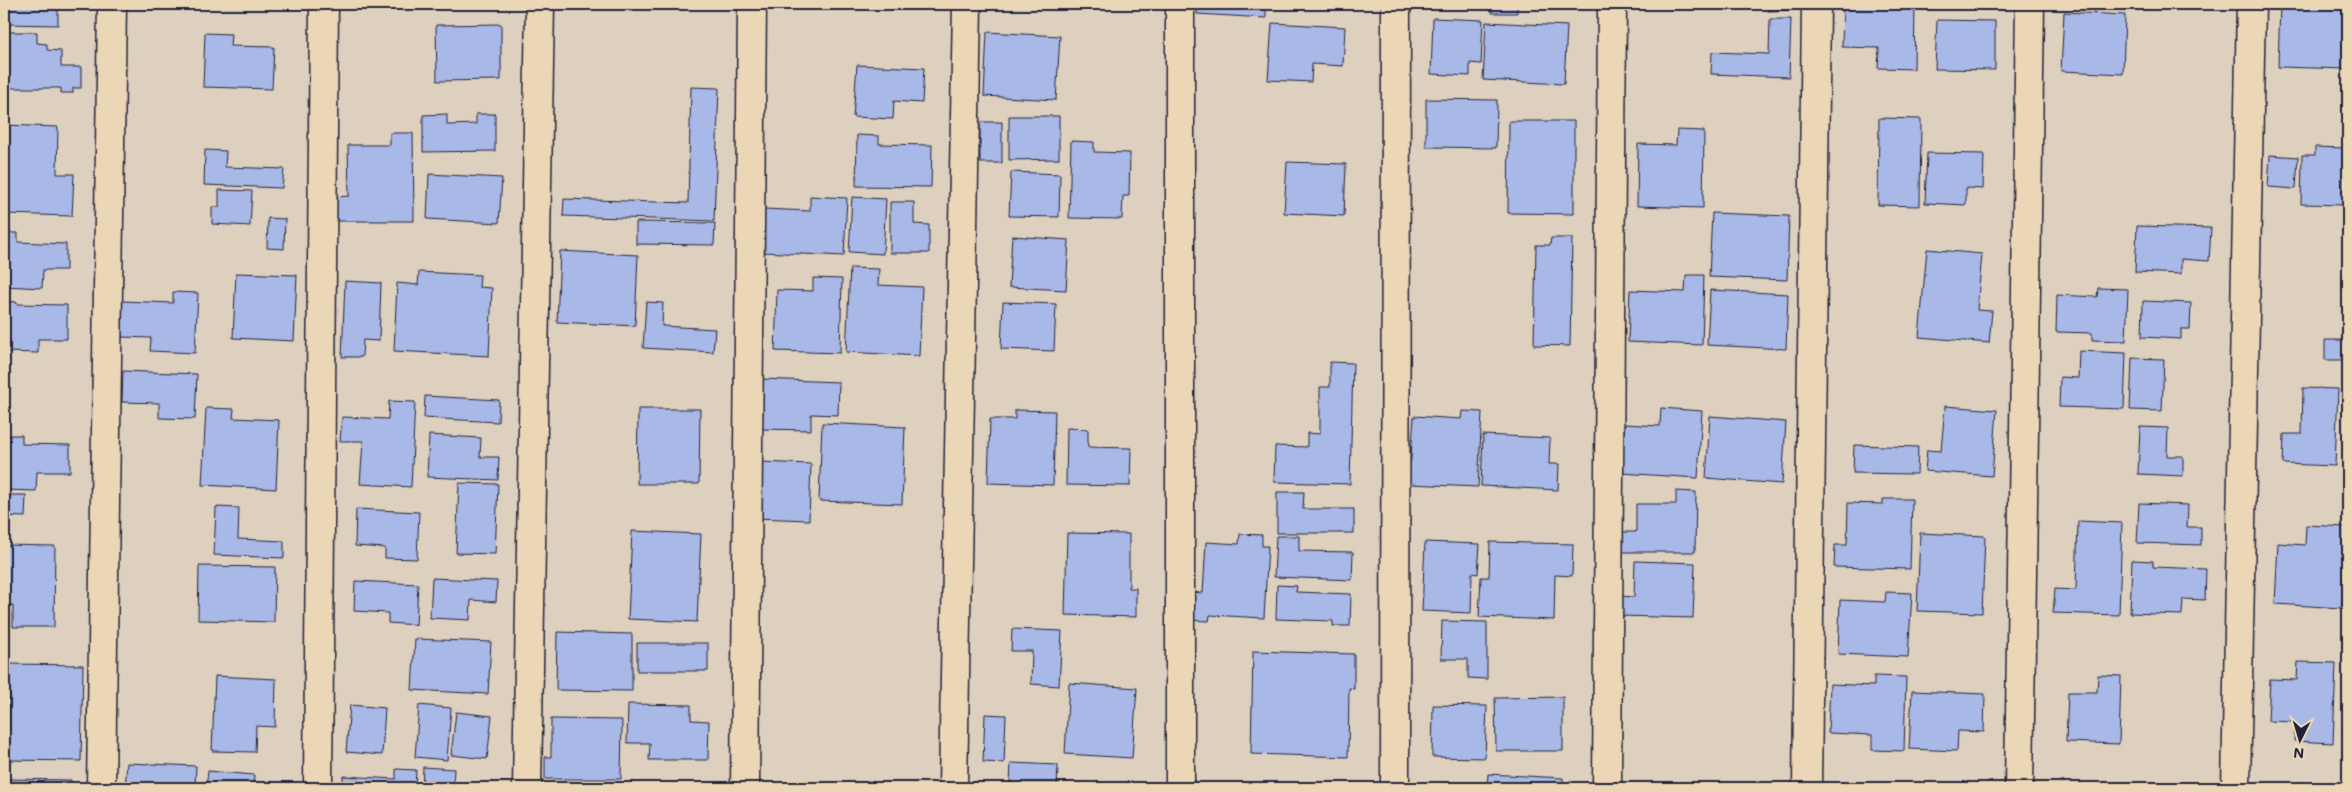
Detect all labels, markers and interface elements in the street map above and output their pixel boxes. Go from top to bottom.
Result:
north arrow [2274,714,2324,764]
text: N [2293,744,2305,763]

